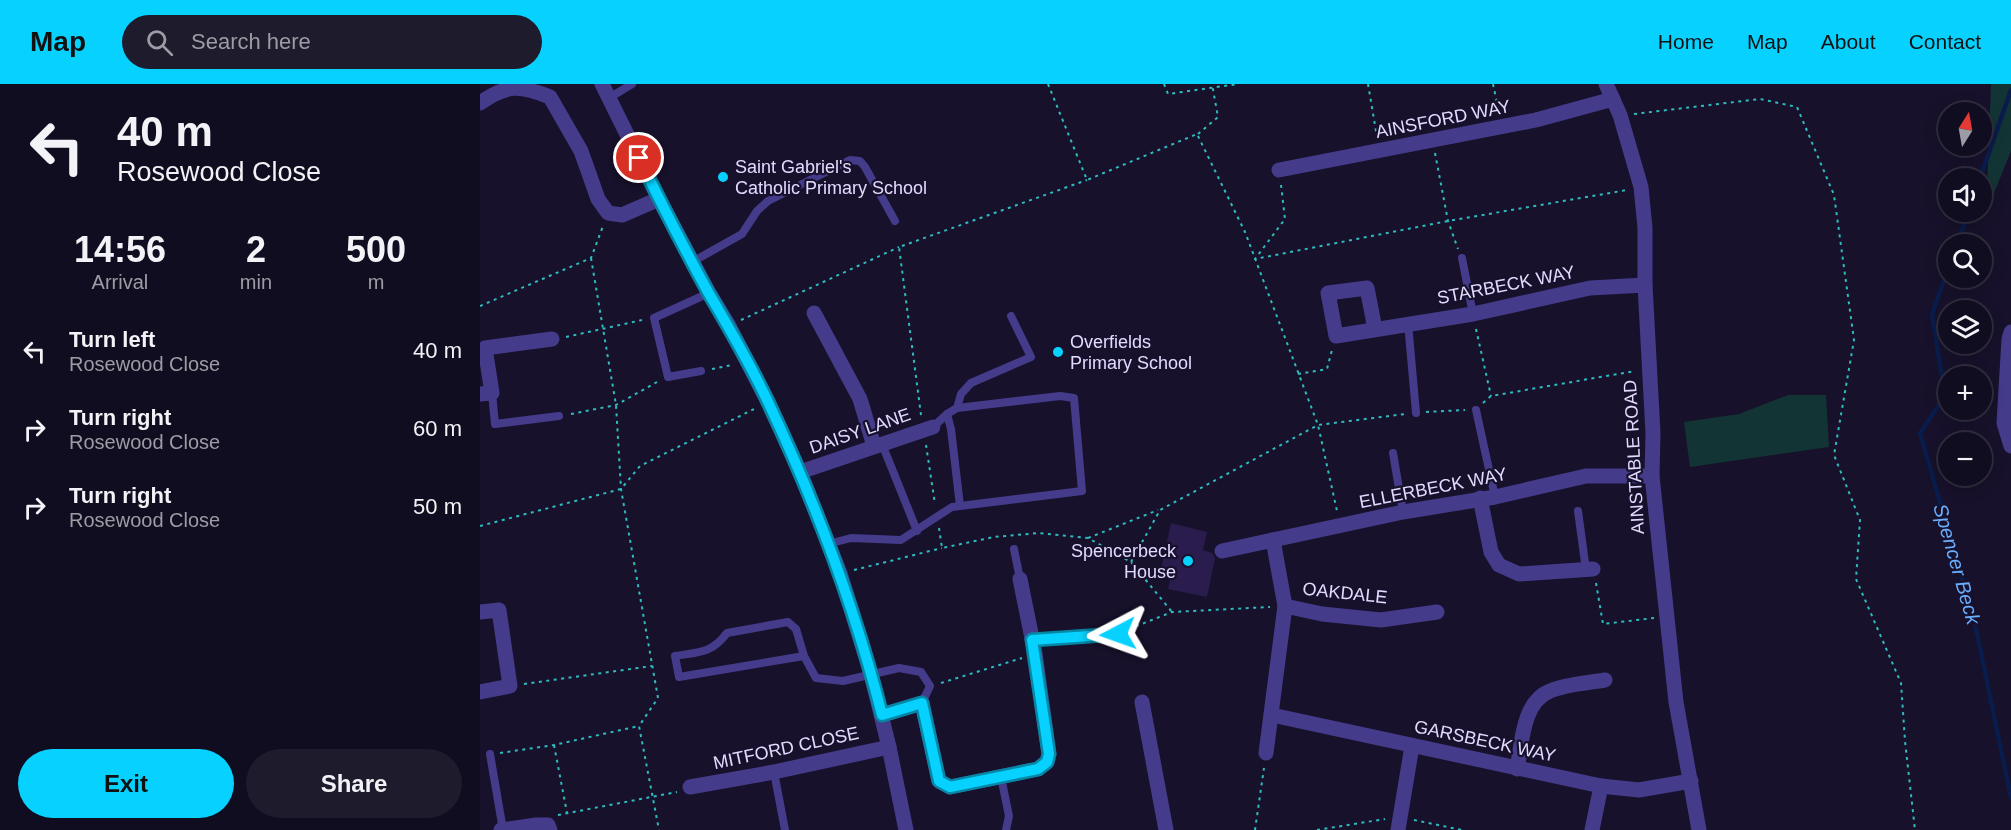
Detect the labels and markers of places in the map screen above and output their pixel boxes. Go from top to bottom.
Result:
pin [613,132,664,183]
place label: Saint Gabriel's Catholic Primary School [735,157,927,198]
marker: Saint Gabriel's Catholic Primary School [716,170,730,184]
place label: Overfields Primary School [1070,332,1192,373]
marker: Overfields Primary School [1051,345,1065,359]
place label: Spencerbeck House [1071,541,1177,582]
marker: Spencerbeck House [1181,554,1195,568]

